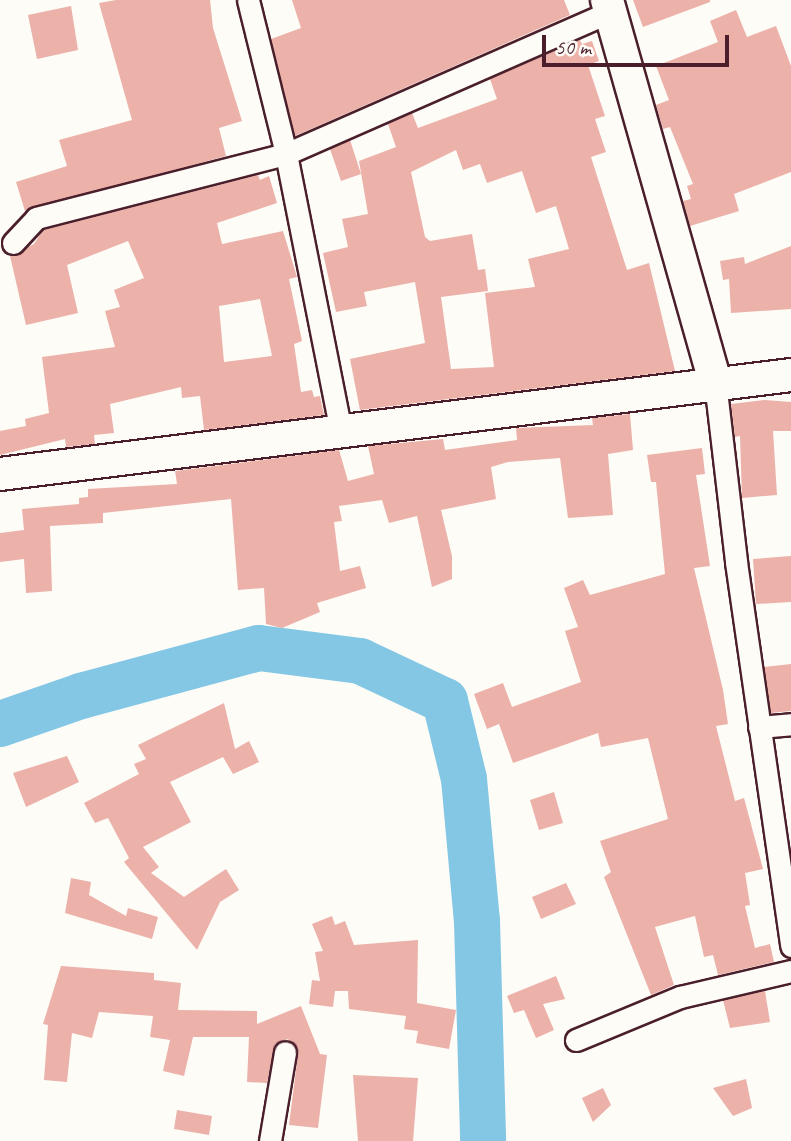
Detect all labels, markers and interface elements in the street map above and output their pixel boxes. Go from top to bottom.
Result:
scale bar [546,21,733,65]
text: 50 m [555,34,591,60]

